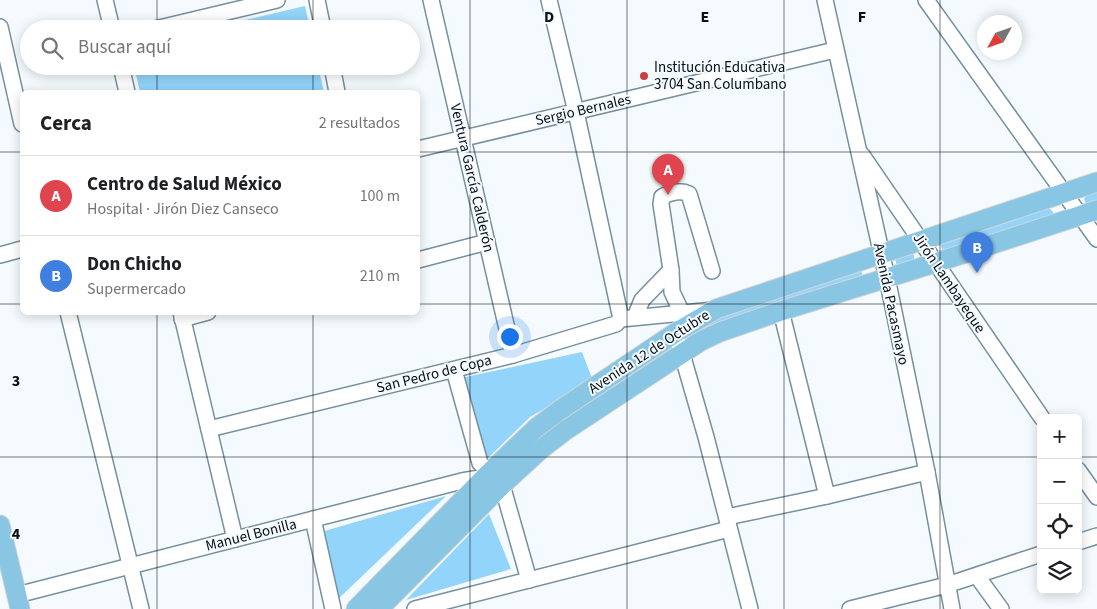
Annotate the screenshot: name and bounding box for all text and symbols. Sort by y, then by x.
text: D [544,6,554,28]
text: E [701,6,709,28]
text: F [858,6,866,28]
north arrow [977,15,1022,60]
search box [20,20,420,75]
icon: search [38,34,66,62]
text: Buscar aquí [78,34,171,61]
place label: Institución Educativa 3704 San Columbano [654,57,787,95]
marker: Institución Educativa 3704 San Columbano [638,70,650,82]
street label: Sergio Bernales [533,89,633,131]
street label: Ventura García Calderón [445,102,499,254]
text: Cerca [40,108,92,138]
text: 2 resultados [319,112,400,134]
pin: A [652,154,684,195]
text: Centro de Salud México [87,171,282,198]
text: A [51,185,61,207]
text: 100 m [360,185,400,207]
text: Hospital · Jirón Diez Canseco [87,198,279,220]
street label: Jirón Lambayeque [908,229,990,337]
pin: B [961,232,993,273]
street label: Avenida Pacasmayo [868,241,914,367]
text: Don Chicho [87,251,182,278]
text: B [51,265,61,287]
text: 210 m [360,265,400,287]
text: Supermercado [87,278,186,300]
street label: Avenida 12 de Octubre [584,305,714,399]
your location [497,324,523,350]
street label: San Pedro de Copa [374,350,494,398]
text: 3 [12,370,20,392]
map controls [1037,414,1082,594]
button: + [1037,414,1082,459]
button: − [1037,459,1082,504]
button: locate [1037,504,1082,549]
street label: Manuel Bonilla [203,514,299,556]
text: 4 [12,523,21,545]
button: layers [1037,549,1082,594]

